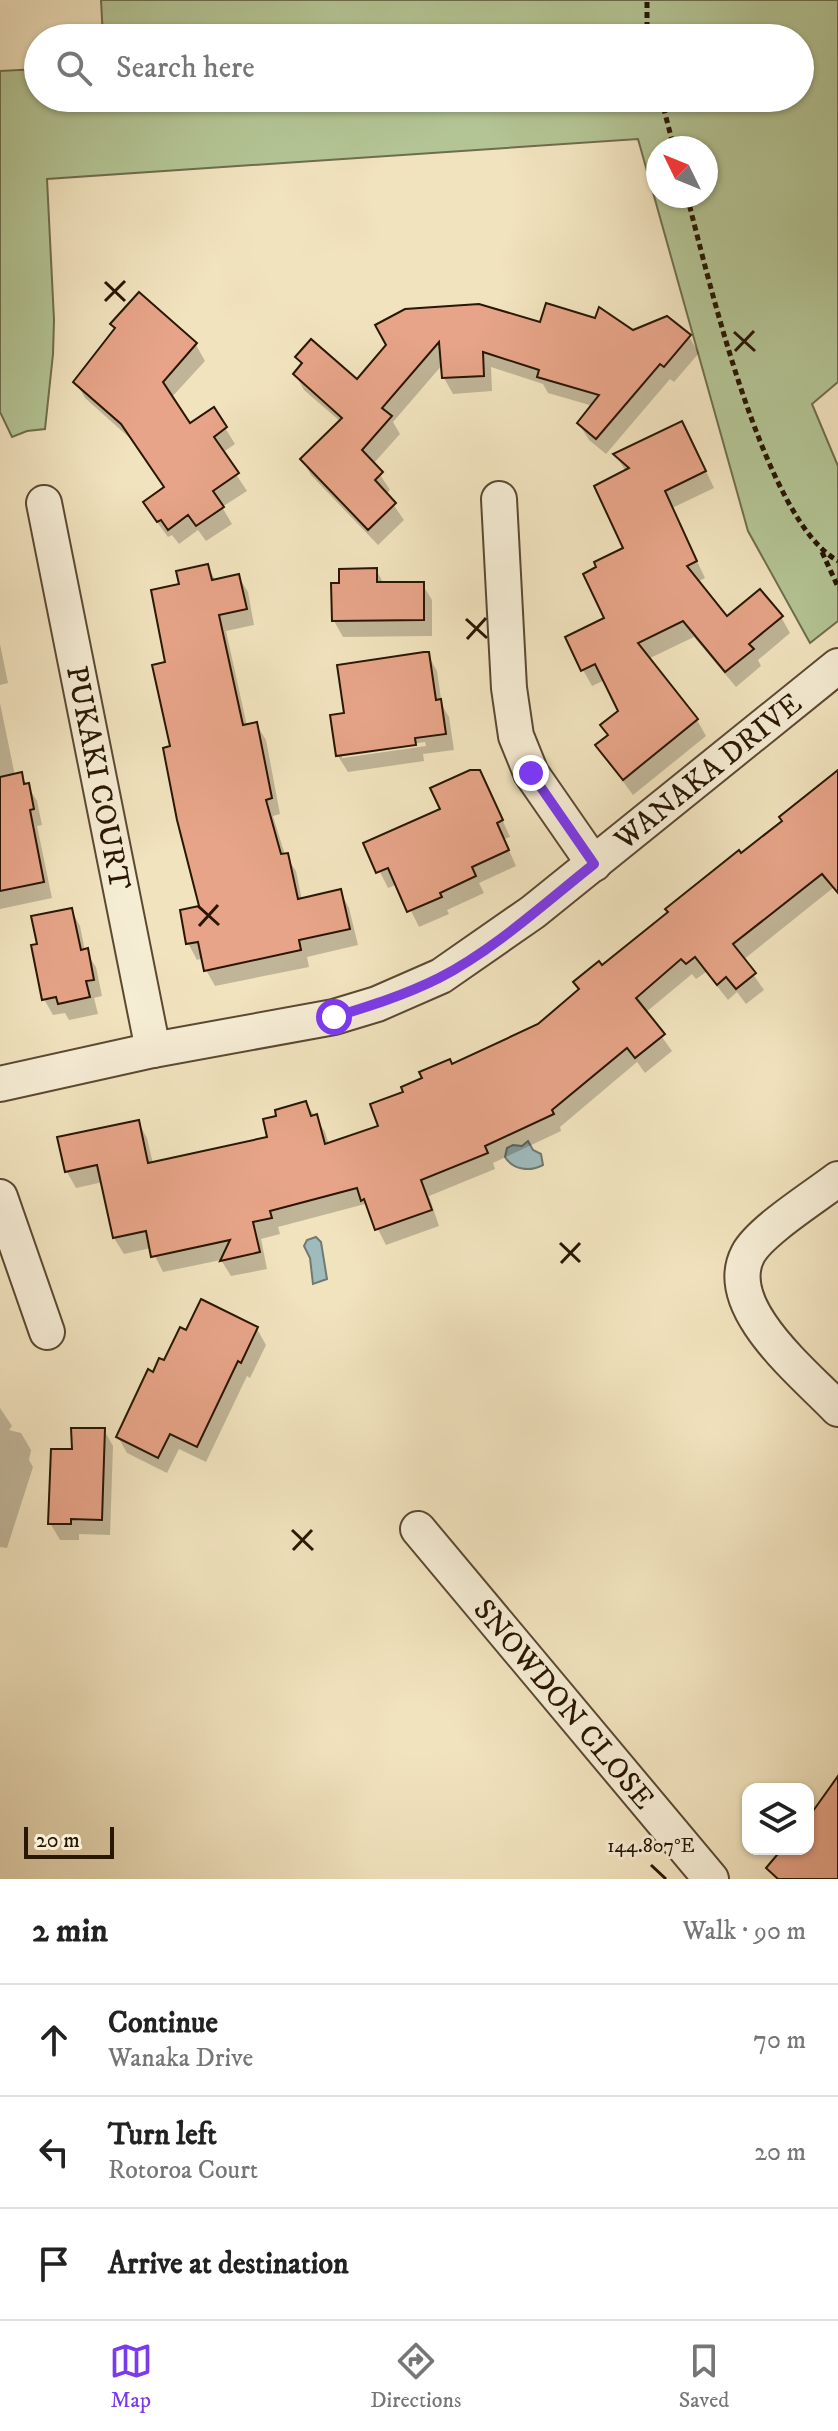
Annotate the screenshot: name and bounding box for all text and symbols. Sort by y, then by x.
search box [24,24,814,112]
icon: search [52,46,96,90]
text: Search here [116,50,255,87]
north arrow [646,136,718,208]
street label: PUKAKI COURT [57,663,138,893]
street label: WANAKA DRIVE [607,686,810,859]
route end [513,755,549,791]
route start [316,999,352,1035]
street label: SNOWDON CLOSE [465,1592,662,1817]
map controls [742,1783,814,1855]
button: layers [742,1783,814,1855]
scale bar [24,1823,114,1859]
text: 20 m [36,1827,80,1854]
text: 144.807°E [607,1834,695,1859]
text: 2 min [32,1910,108,1952]
text: Walk · 90 m [683,1915,806,1948]
text: Continue [108,2005,218,2042]
icon: ahead [32,2018,76,2062]
text: 70 m [753,2024,806,2057]
text: Wanaka Drive [108,2042,253,2075]
text: Turn left [108,2117,217,2154]
icon: left [32,2130,76,2174]
text: 20 m [754,2136,806,2169]
text: Rotoroa Court [108,2154,258,2187]
icon: arrive [32,2242,76,2286]
text: Arrive at destination [108,2246,349,2283]
tab: Map [109,2339,153,2414]
tab: Directions [370,2339,461,2414]
tab: Saved [679,2339,729,2414]

